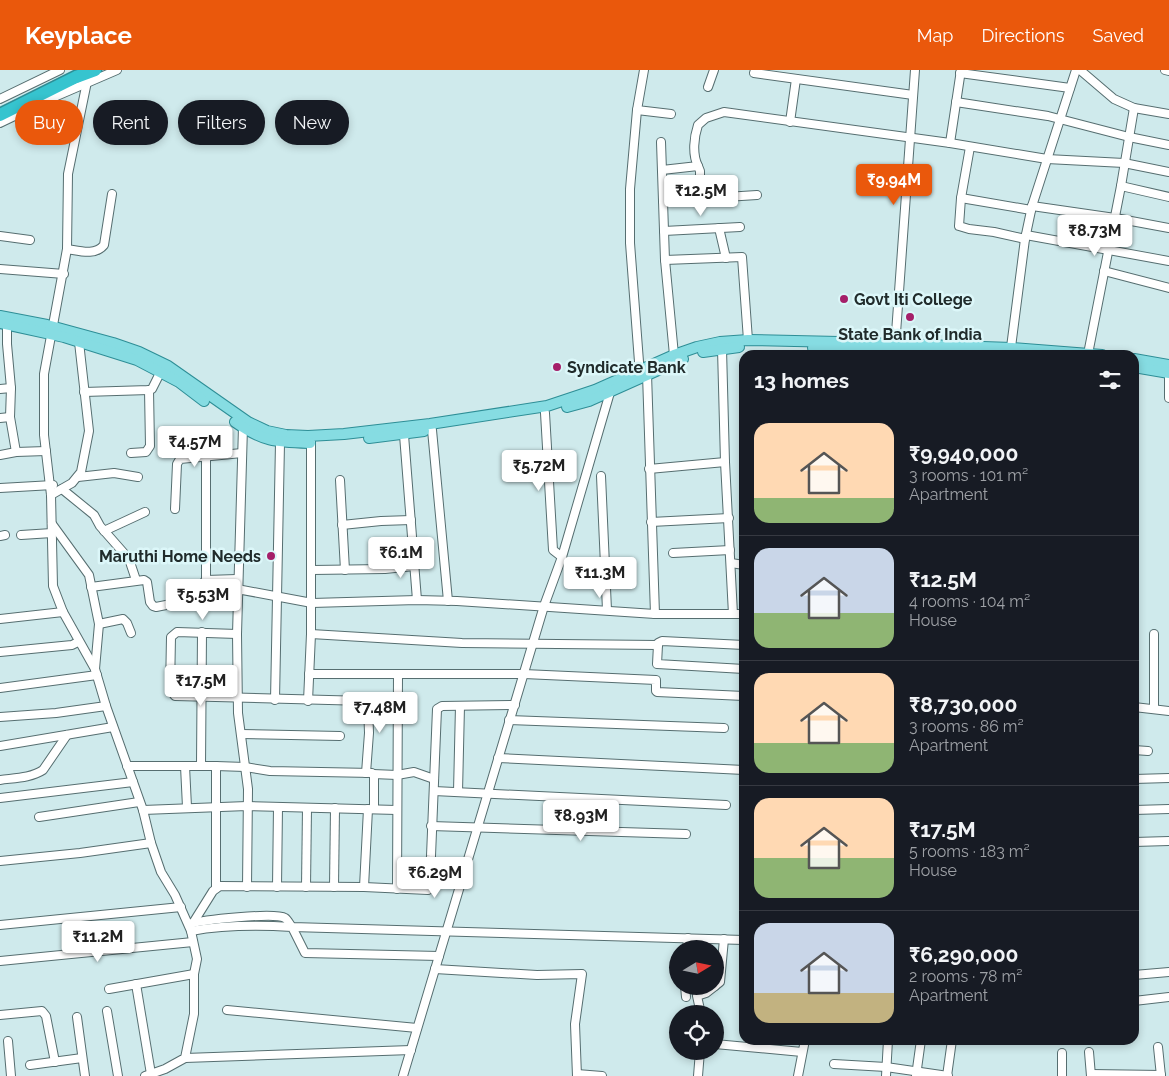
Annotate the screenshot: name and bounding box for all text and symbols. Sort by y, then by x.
text: Keyplace [25,21,132,50]
text: Map [917,25,953,46]
text: Directions [981,25,1065,46]
text: Saved [1093,25,1144,46]
chip: Buy [15,100,83,145]
chip: Rent [93,100,168,145]
chip: Filters [178,100,265,145]
chip: New [275,100,349,145]
pin: ₹9.94M [853,164,935,206]
text: ₹9.94M [867,170,921,189]
pin: ₹12.5M [660,174,742,217]
text: ₹12.5M [675,181,727,200]
pin: ₹8.73M [1054,214,1136,257]
text: ₹8.73M [1068,221,1122,240]
place label: Govt Iti College [854,290,973,309]
marker: Govt Iti College [838,293,850,305]
marker: State Bank of India [904,311,916,323]
place label: State Bank of India [838,325,982,344]
place label: Syndicate Bank [567,358,686,377]
marker: Syndicate Bank [551,361,563,373]
icon: filters [1096,366,1124,394]
text: 13 homes [754,368,849,393]
pin: ₹4.57M [154,426,236,468]
text: ₹4.57M [169,432,221,451]
text: ₹9,940,000 [909,441,1018,466]
icon: home [794,443,854,503]
pin: ₹5.72M [498,450,580,492]
text: ₹5.72M [513,456,565,475]
text: 3 rooms · 101 m² [909,466,1028,485]
text: Apartment [909,485,988,504]
pin: ₹6.1M [366,536,436,579]
text: ₹6.1M [379,543,423,562]
place label: Maruthi Home Needs [99,547,261,566]
marker: Maruthi Home Needs [265,550,277,562]
pin: ₹11.3M [559,556,641,599]
text: ₹11.3M [575,563,625,582]
text: ₹12.5M [909,567,977,592]
icon: home [794,568,854,628]
pin: ₹5.53M [162,578,244,621]
text: ₹5.53M [177,585,229,604]
text: 4 rooms · 104 m² [909,592,1030,611]
text: House [909,611,957,630]
pin: ₹17.5M [160,664,242,707]
text: ₹17.5M [176,671,226,690]
pin: ₹7.48M [339,692,421,734]
text: ₹8,730,000 [909,692,1017,717]
icon: home [794,693,854,753]
text: ₹7.48M [354,698,406,717]
text: 3 rooms · 86 m² [909,717,1024,736]
text: Apartment [909,736,988,755]
pin: ₹8.93M [540,800,622,842]
text: ₹8.93M [554,806,608,825]
text: ₹17.5M [909,817,976,842]
icon: home [794,818,854,878]
text: 5 rooms · 183 m² [909,842,1030,861]
pin: ₹6.29M [394,856,476,899]
text: House [909,861,957,880]
text: ₹6.29M [408,863,462,882]
pin: ₹11.2M [57,920,139,963]
text: ₹11.2M [73,927,123,946]
north arrow [669,940,724,995]
map controls [669,940,724,1060]
text: ₹6,290,000 [909,942,1019,967]
icon: home [794,943,854,1003]
text: 2 rooms · 78 m² [909,967,1022,986]
text: Apartment [909,986,988,1005]
button: locate [669,1005,724,1060]

